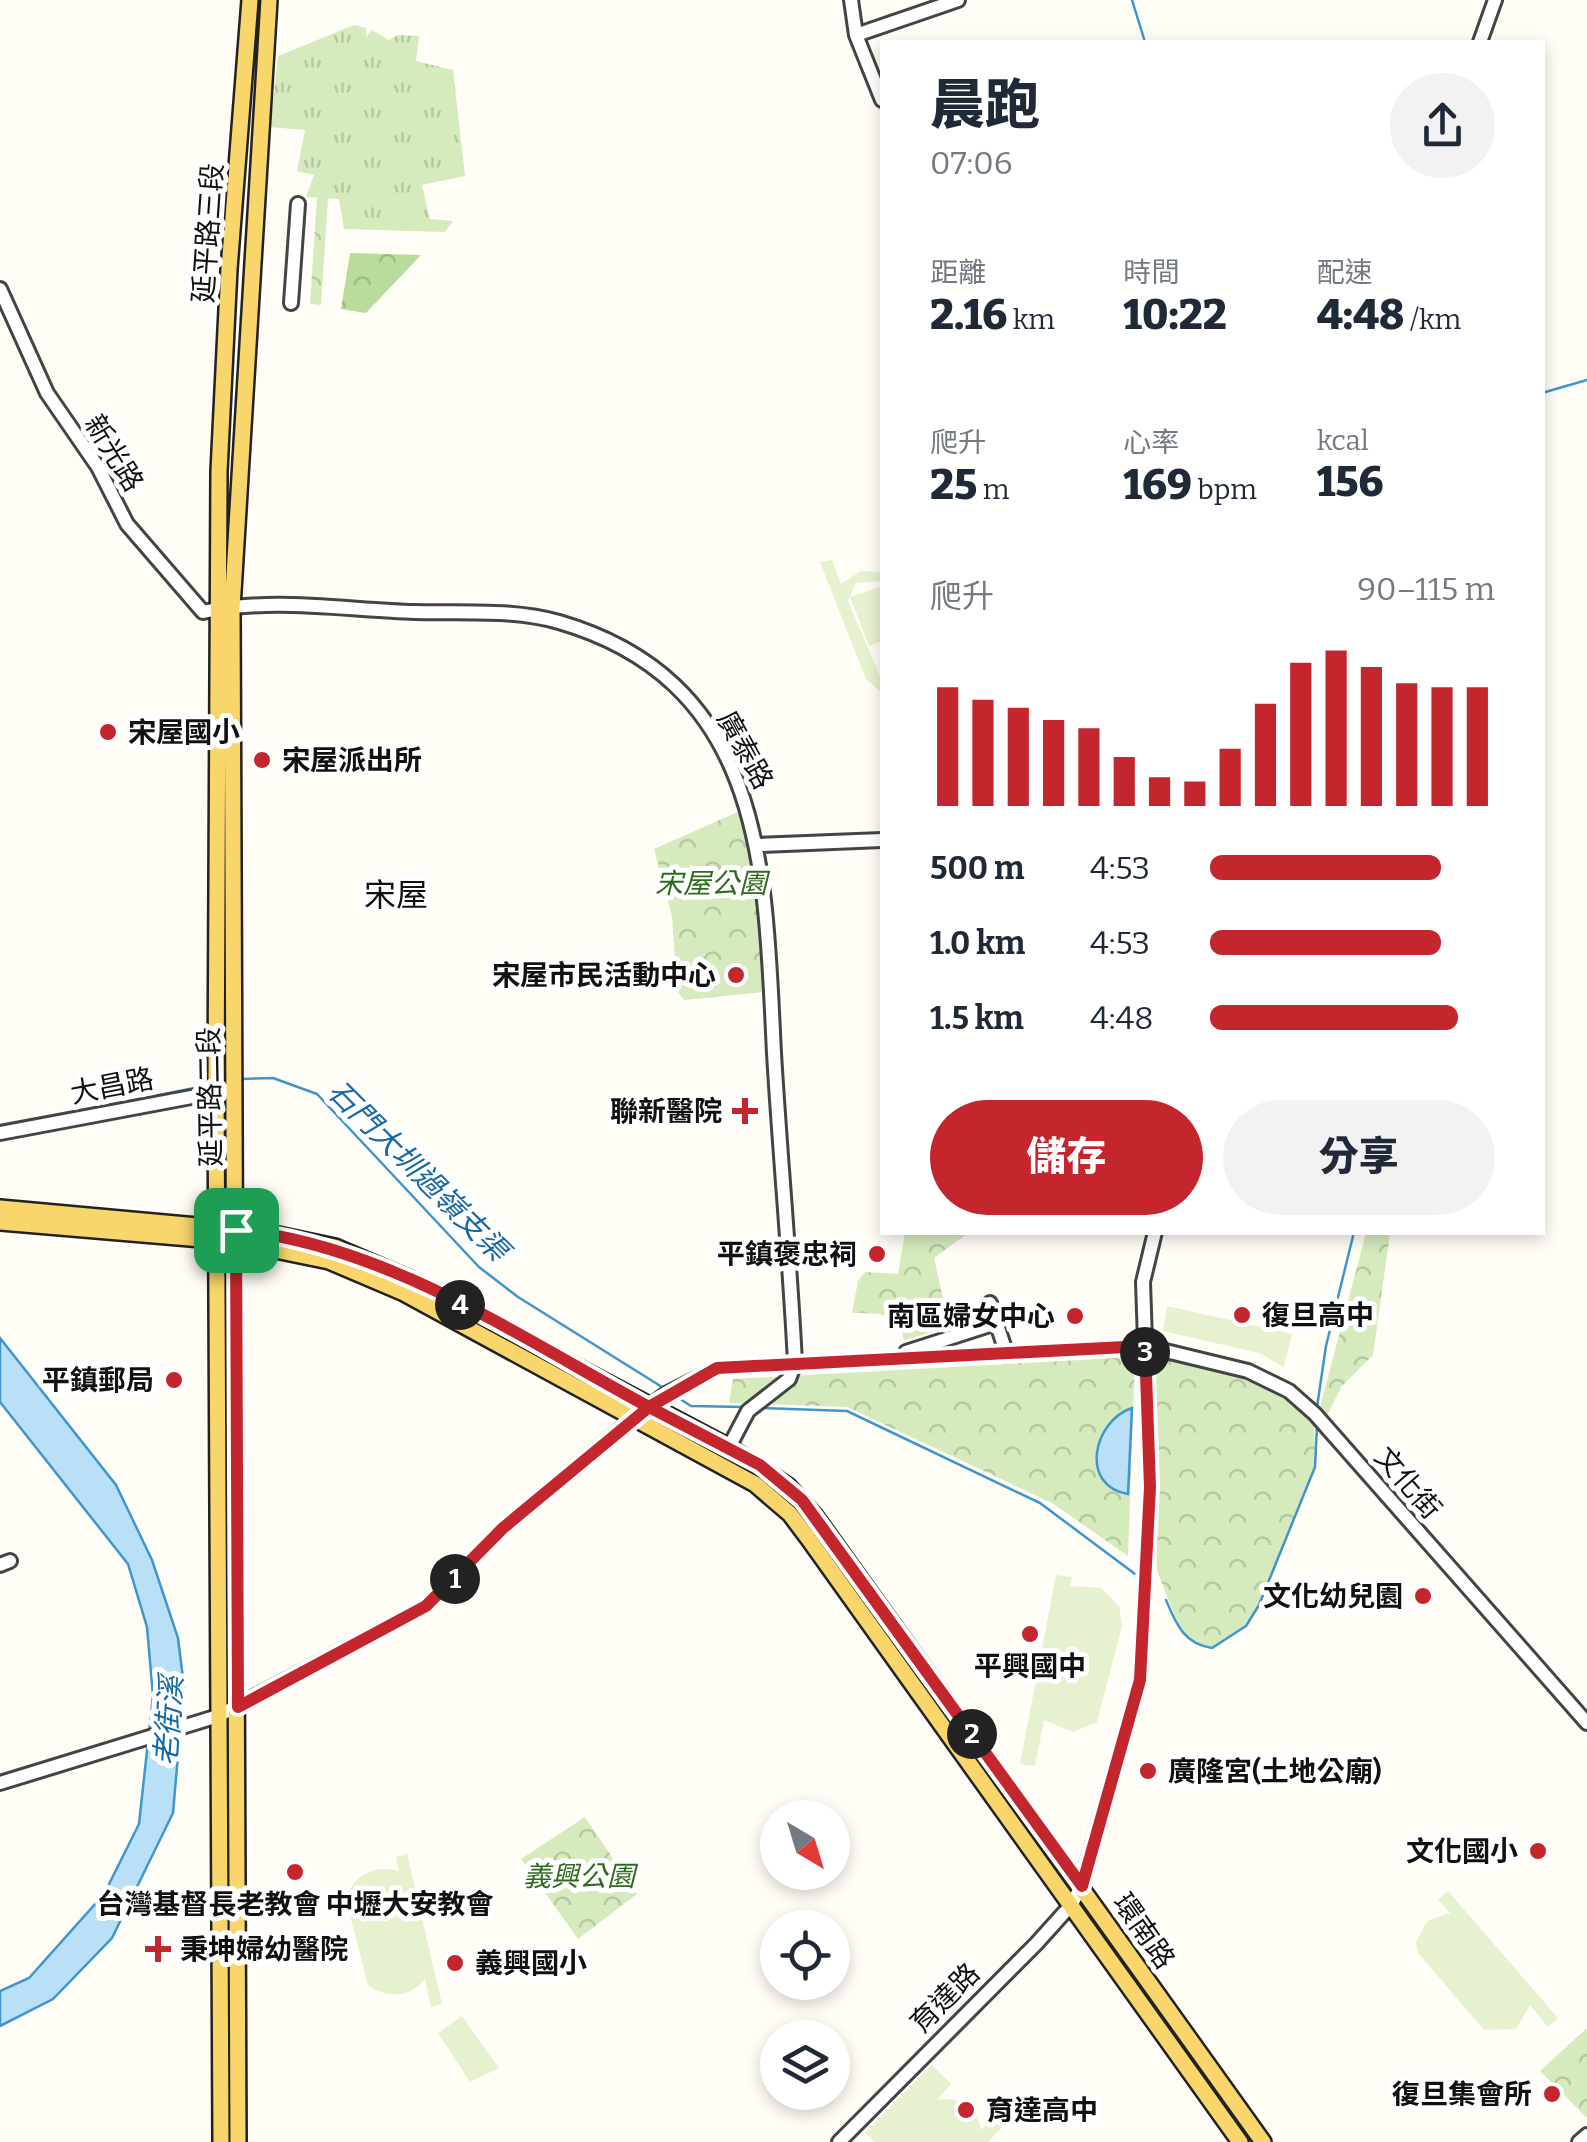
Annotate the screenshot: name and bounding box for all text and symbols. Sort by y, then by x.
text: 晨跑 [930,73,1040,139]
button: share [1390,73,1495,178]
text: 07:06 [930,144,1013,182]
street label: 延平路三段 [187,162,229,304]
text: 距離 [930,256,986,289]
text: 時間 [1123,256,1179,289]
text: 配速 [1317,256,1373,289]
text: 2.16 [930,290,1007,340]
text: 10:22 [1123,290,1227,340]
text: 4:48 [1317,290,1404,340]
text: km [1007,303,1055,336]
text: /km [1404,303,1461,336]
street label: 新光路 [78,409,150,497]
text: kcal [1317,424,1369,457]
text: 爬升 [930,426,986,459]
text: 心率 [1123,426,1179,459]
text: 156 [1317,457,1383,507]
text: 25 [930,460,977,510]
text: 169 [1123,460,1192,510]
text: m [977,473,1010,506]
text: bpm [1192,473,1257,506]
text: 90–115 m [1357,570,1495,608]
text: 爬升 [930,577,994,615]
street label: 廣泰路 [710,705,780,795]
place label: 宋屋國小 [128,716,240,749]
marker: 宋屋國小 [97,721,119,743]
place label: 宋屋派出所 [282,744,422,777]
marker: 宋屋派出所 [251,749,273,771]
text: 500 m [930,849,1024,887]
text: 4:53 [1090,849,1150,887]
park label: 宋屋公園 [655,867,771,900]
district label: 宋屋 [364,876,428,914]
text: 1.0 km [930,924,1025,962]
text: 4:53 [1090,924,1150,962]
place label: 宋屋市民活動中心 [492,959,716,992]
marker: 宋屋市民活動中心 [725,964,747,986]
text: 1.5 km [930,999,1024,1037]
text: 4:48 [1090,999,1153,1037]
street label: 延平路二段 [192,1027,228,1167]
street label: 大昌路 [68,1062,156,1110]
water label: 石門大圳過嶺支渠 [320,1073,518,1271]
place label: 聯新醫院 [610,1095,722,1128]
marker: 聯新醫院 [732,1098,758,1124]
button: 儲存 [930,1100,1203,1215]
button: 分享 [1223,1100,1495,1215]
pin [194,1188,279,1273]
icon: arrive [209,1203,264,1258]
place label: 平鎮褒忠祠 [717,1238,857,1271]
marker: 平鎮褒忠祠 [866,1243,888,1265]
pin: 4 [435,1280,485,1330]
text: 4 [451,1288,469,1321]
place label: 復旦高中 [1262,1299,1374,1332]
place label: 南區婦女中心 [887,1300,1055,1333]
marker: 復旦高中 [1231,1304,1253,1326]
marker: 南區婦女中心 [1064,1305,1086,1327]
pin: 3 [1120,1327,1170,1377]
text: 3 [1137,1335,1153,1368]
place label: 平鎮郵局 [42,1364,154,1397]
marker: 平鎮郵局 [163,1369,185,1391]
street label: 文化街 [1368,1440,1448,1526]
pin: 1 [430,1554,480,1604]
text: 1 [449,1562,461,1595]
place label: 文化幼兒園 [1263,1580,1403,1613]
marker: 文化幼兒園 [1412,1585,1434,1607]
marker: 平興國中 [1019,1623,1041,1645]
place label: 平興國中 [974,1650,1086,1683]
water label: 老街溪 [148,1671,190,1767]
pin: 2 [947,1709,997,1759]
text: 2 [964,1717,980,1750]
place label: 廣隆宮(土地公廟) [1168,1755,1382,1788]
marker: 廣隆宮(土地公廟) [1137,1760,1159,1782]
north arrow [760,1800,850,1890]
map controls [760,1800,850,2110]
place label: 文化國小 [1406,1835,1518,1868]
marker: 文化國小 [1527,1840,1549,1862]
park label: 義興公園 [523,1860,639,1893]
marker: 台灣基督長老教會 中壢大安教會 [284,1861,306,1883]
street label: 環南路 [1106,1887,1182,1975]
place label: 台灣基督長老教會 中壢大安教會 [96,1888,494,1921]
button: locate [760,1910,850,2000]
place label: 秉坤婦幼醫院 [180,1933,348,1966]
marker: 秉坤婦幼醫院 [145,1936,171,1962]
place label: 義興國小 [475,1947,587,1980]
marker: 義興國小 [444,1952,466,1974]
street label: 育達路 [904,1957,986,2039]
button: layers [760,2020,850,2110]
place label: 復旦集會所 [1392,2078,1532,2111]
marker: 復旦集會所 [1541,2083,1563,2105]
place label: 育達高中 [986,2094,1098,2127]
marker: 育達高中 [955,2099,977,2121]

